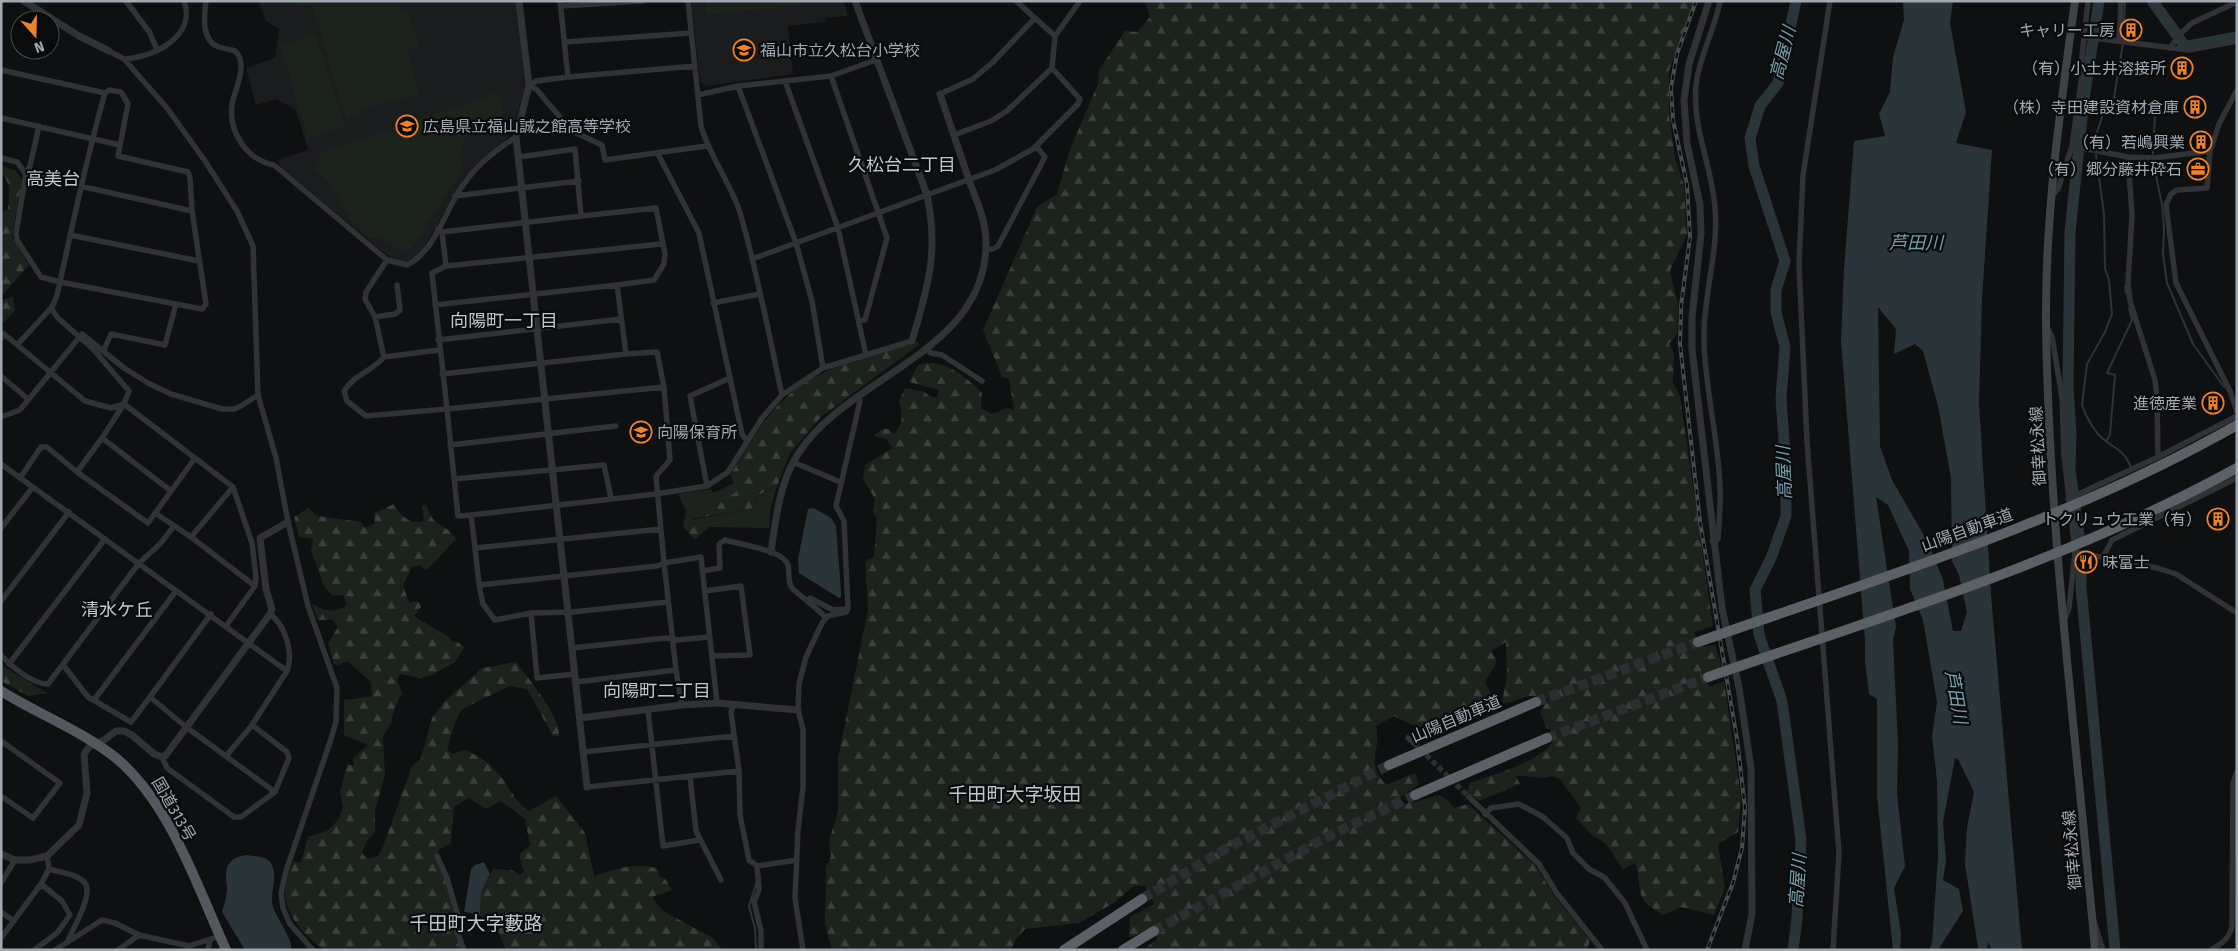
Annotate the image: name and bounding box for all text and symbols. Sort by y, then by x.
north arrow [10,10,60,60]
building icon: キャリー工房 [2119,18,2143,42]
place label: キャリー工房 [2019,21,2115,40]
water label: 高屋川 [1765,22,1801,82]
text: N [32,37,47,56]
school or university icon: 福山市立久松台小学校 [732,38,756,62]
place label: 福山市立久松台小学校 [760,41,920,60]
building icon: （有）小土井溶接所 [2170,56,2194,80]
place label: （有）小土井溶接所 [2022,59,2166,78]
building icon: （株）寺田建設資材倉庫 [2183,95,2207,119]
place label: （株）寺田建設資材倉庫 [2003,98,2179,117]
school or university icon: 広島県立福山誠之館高等学校 [395,114,419,138]
place label: 広島県立福山誠之館高等学校 [423,117,631,136]
building icon: （有）若嶋興業 [2189,130,2213,154]
place label: （有）若嶋興業 [2073,133,2185,152]
district label: 久松台二丁目 [848,154,956,176]
office icon: （有）郷分藤井砕石 [2186,157,2210,181]
place label: （有）郷分藤井砕石 [2038,160,2182,179]
district label: 高美台 [26,168,80,190]
water label: 芦田川 [1889,232,1945,254]
district label: 向陽町一丁目 [450,310,558,332]
building icon: 進徳産業 [2201,391,2225,415]
place label: 進徳産業 [2133,394,2197,413]
street label: 御幸松永線 [2026,406,2050,486]
school or university icon: 向陽保育所 [629,420,653,444]
place label: 向陽保育所 [657,423,737,442]
water label: 高屋川 [1772,444,1796,500]
street label: 山陽自動車道 [1919,505,2015,555]
building icon: トクリュウ工業（有） [2206,507,2230,531]
place label: トクリュウ工業（有） [2042,510,2202,529]
restaurant icon: 味富士 [2074,550,2098,574]
place label: 味富士 [2102,553,2150,572]
district label: 清水ケ丘 [81,599,153,621]
water label: 芦田川 [1940,669,1972,727]
district label: 向陽町二丁目 [603,680,711,702]
street label: 山陽自動車道 [1408,691,1504,747]
street label: 国道313号 [148,774,200,844]
district label: 千田町大字坂田 [948,783,1082,806]
street label: 御幸松永線 [2059,809,2085,891]
water label: 高屋川 [1785,851,1811,909]
district label: 千田町大字藪路 [409,912,543,935]

